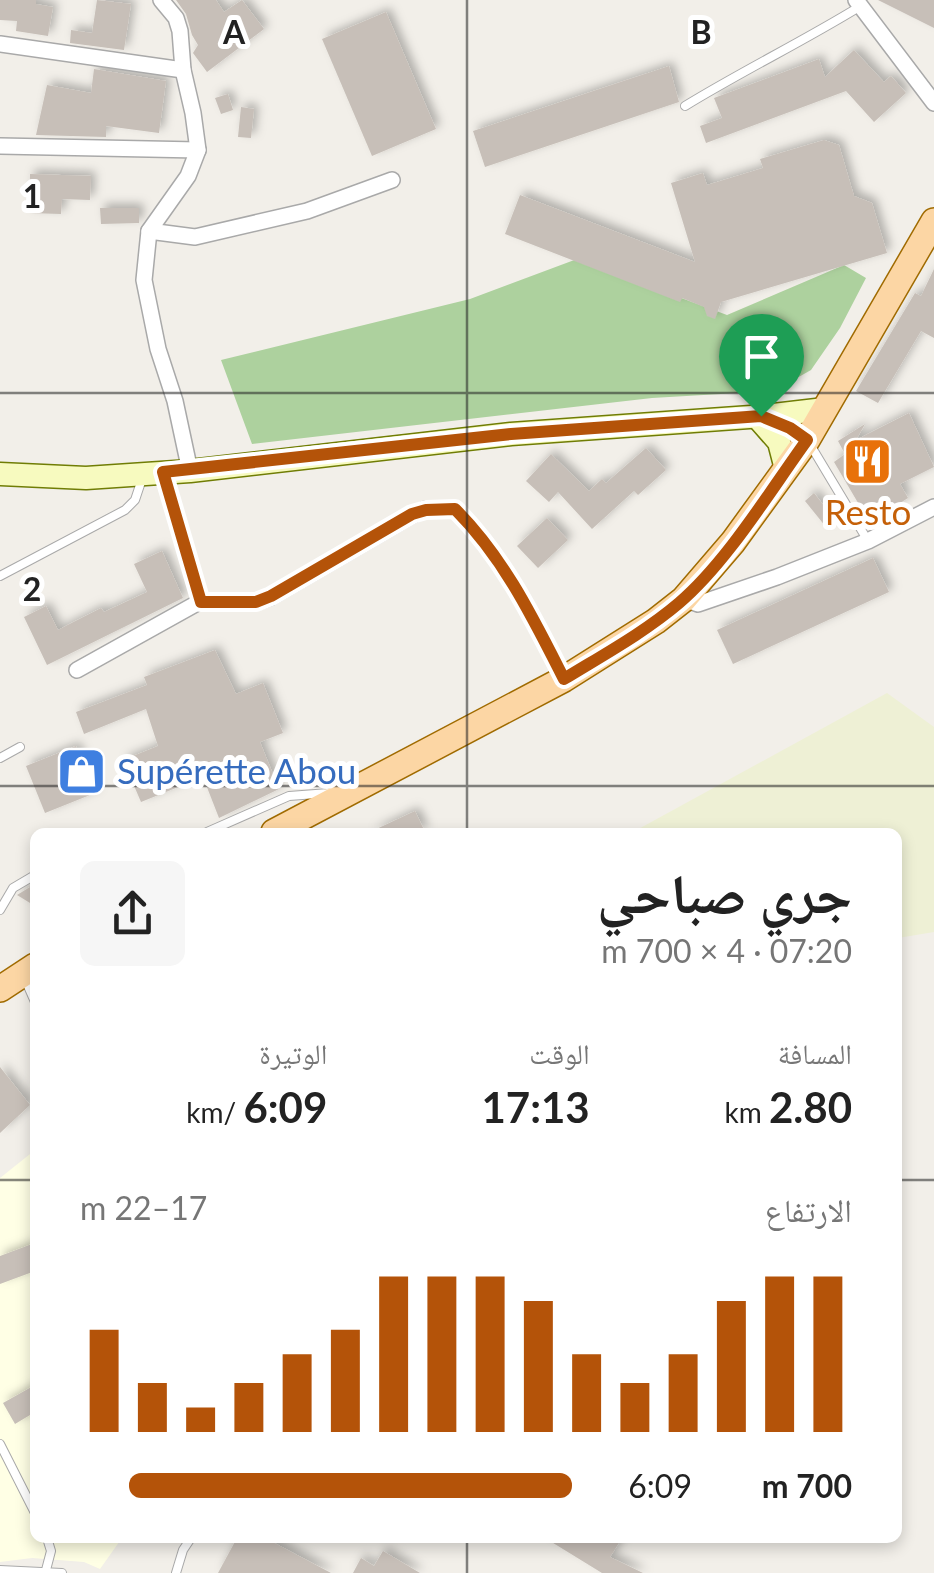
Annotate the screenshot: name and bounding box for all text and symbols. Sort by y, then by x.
text: A [222,12,246,51]
text: B [690,12,712,51]
text: 1 [23,176,41,215]
pin [719,314,804,417]
icon: arrive [734,329,789,384]
restaurant icon: Resto [842,435,894,487]
place label: Resto [825,490,911,532]
text: 2 [23,569,41,608]
shop icon: Supérette Abou [56,746,108,798]
place label: Supérette Abou [117,749,356,791]
text: جري صباحي [597,860,852,926]
button: share [80,861,185,966]
text: 07:20 · 4 × 700 m [601,931,852,970]
text: الوتيرة [259,1036,327,1070]
text: الوقت [529,1036,590,1070]
text: المسافة [778,1036,852,1070]
text: 6:09 [243,1082,327,1132]
text: 17:13 [481,1082,590,1132]
text: 2.80 [769,1082,852,1132]
text: /km [186,1095,243,1129]
text: km [725,1095,769,1129]
text: 17–22 m [80,1188,207,1227]
text: الارتفاع [765,1190,852,1229]
text: 6:09 [628,1466,692,1505]
text: 700 m [762,1466,852,1505]

